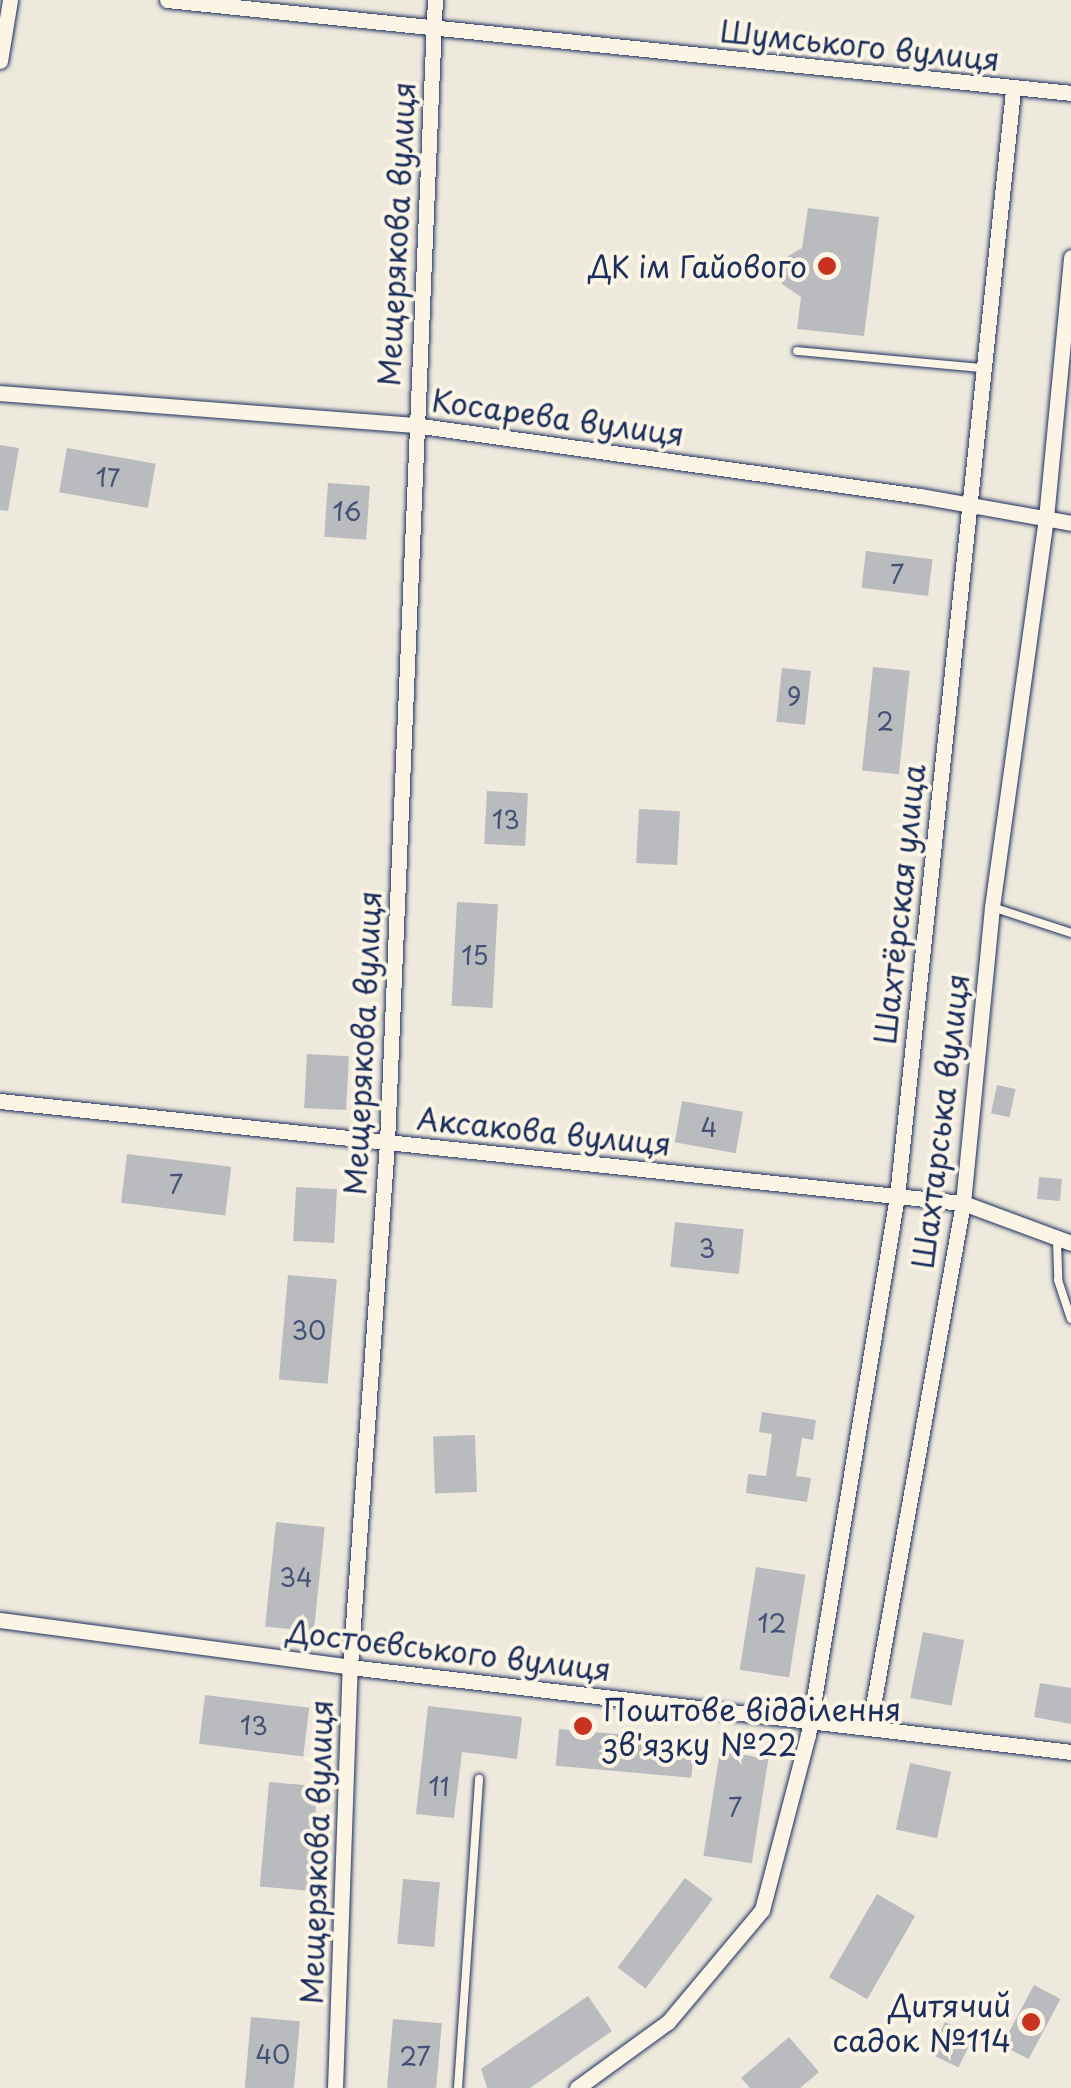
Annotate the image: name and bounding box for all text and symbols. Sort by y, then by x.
street label: Шумського вулиця [718,12,1002,78]
street label: Мещерякова вулиця [370,80,422,388]
place label: ДК ім Гайового [580,248,807,284]
marker: ДК ім Гайового [816,255,838,277]
street label: Косарева вулиця [429,381,687,453]
house number: 17 [96,462,120,492]
house number: 16 [333,496,361,526]
house number: 7 [890,559,904,589]
house number: 9 [787,681,801,711]
house number: 2 [876,706,894,736]
street label: Шахтёрская улица [866,761,932,1047]
house number: 13 [492,804,520,834]
street label: Мещерякова вулиця [336,889,388,1197]
house number: 15 [461,940,489,970]
street label: Шахтарська вулиця [904,971,976,1271]
street label: Аксакова вулиця [415,1100,673,1162]
house number: 4 [701,1112,717,1142]
house number: 7 [169,1169,183,1199]
house number: 3 [699,1233,715,1263]
house number: 30 [292,1315,326,1345]
house number: 34 [279,1562,313,1592]
house number: 12 [758,1608,786,1638]
street label: Достоєвського вулиця [285,1612,613,1688]
place label: Поштове відділення зв'язку №22 [603,1691,900,1762]
street label: Мещерякова вулиця [293,1699,339,2005]
house number: 13 [240,1710,268,1740]
marker: Поштове відділення зв'язку №22 [572,1715,594,1737]
house number: 11 [429,1771,449,1801]
house number: 7 [728,1792,742,1822]
place label: Дитячий садок №114 [832,1987,1011,2058]
marker: Дитячий садок №114 [1020,2011,1042,2033]
house number: 40 [256,2039,290,2069]
house number: 27 [399,2041,431,2071]

